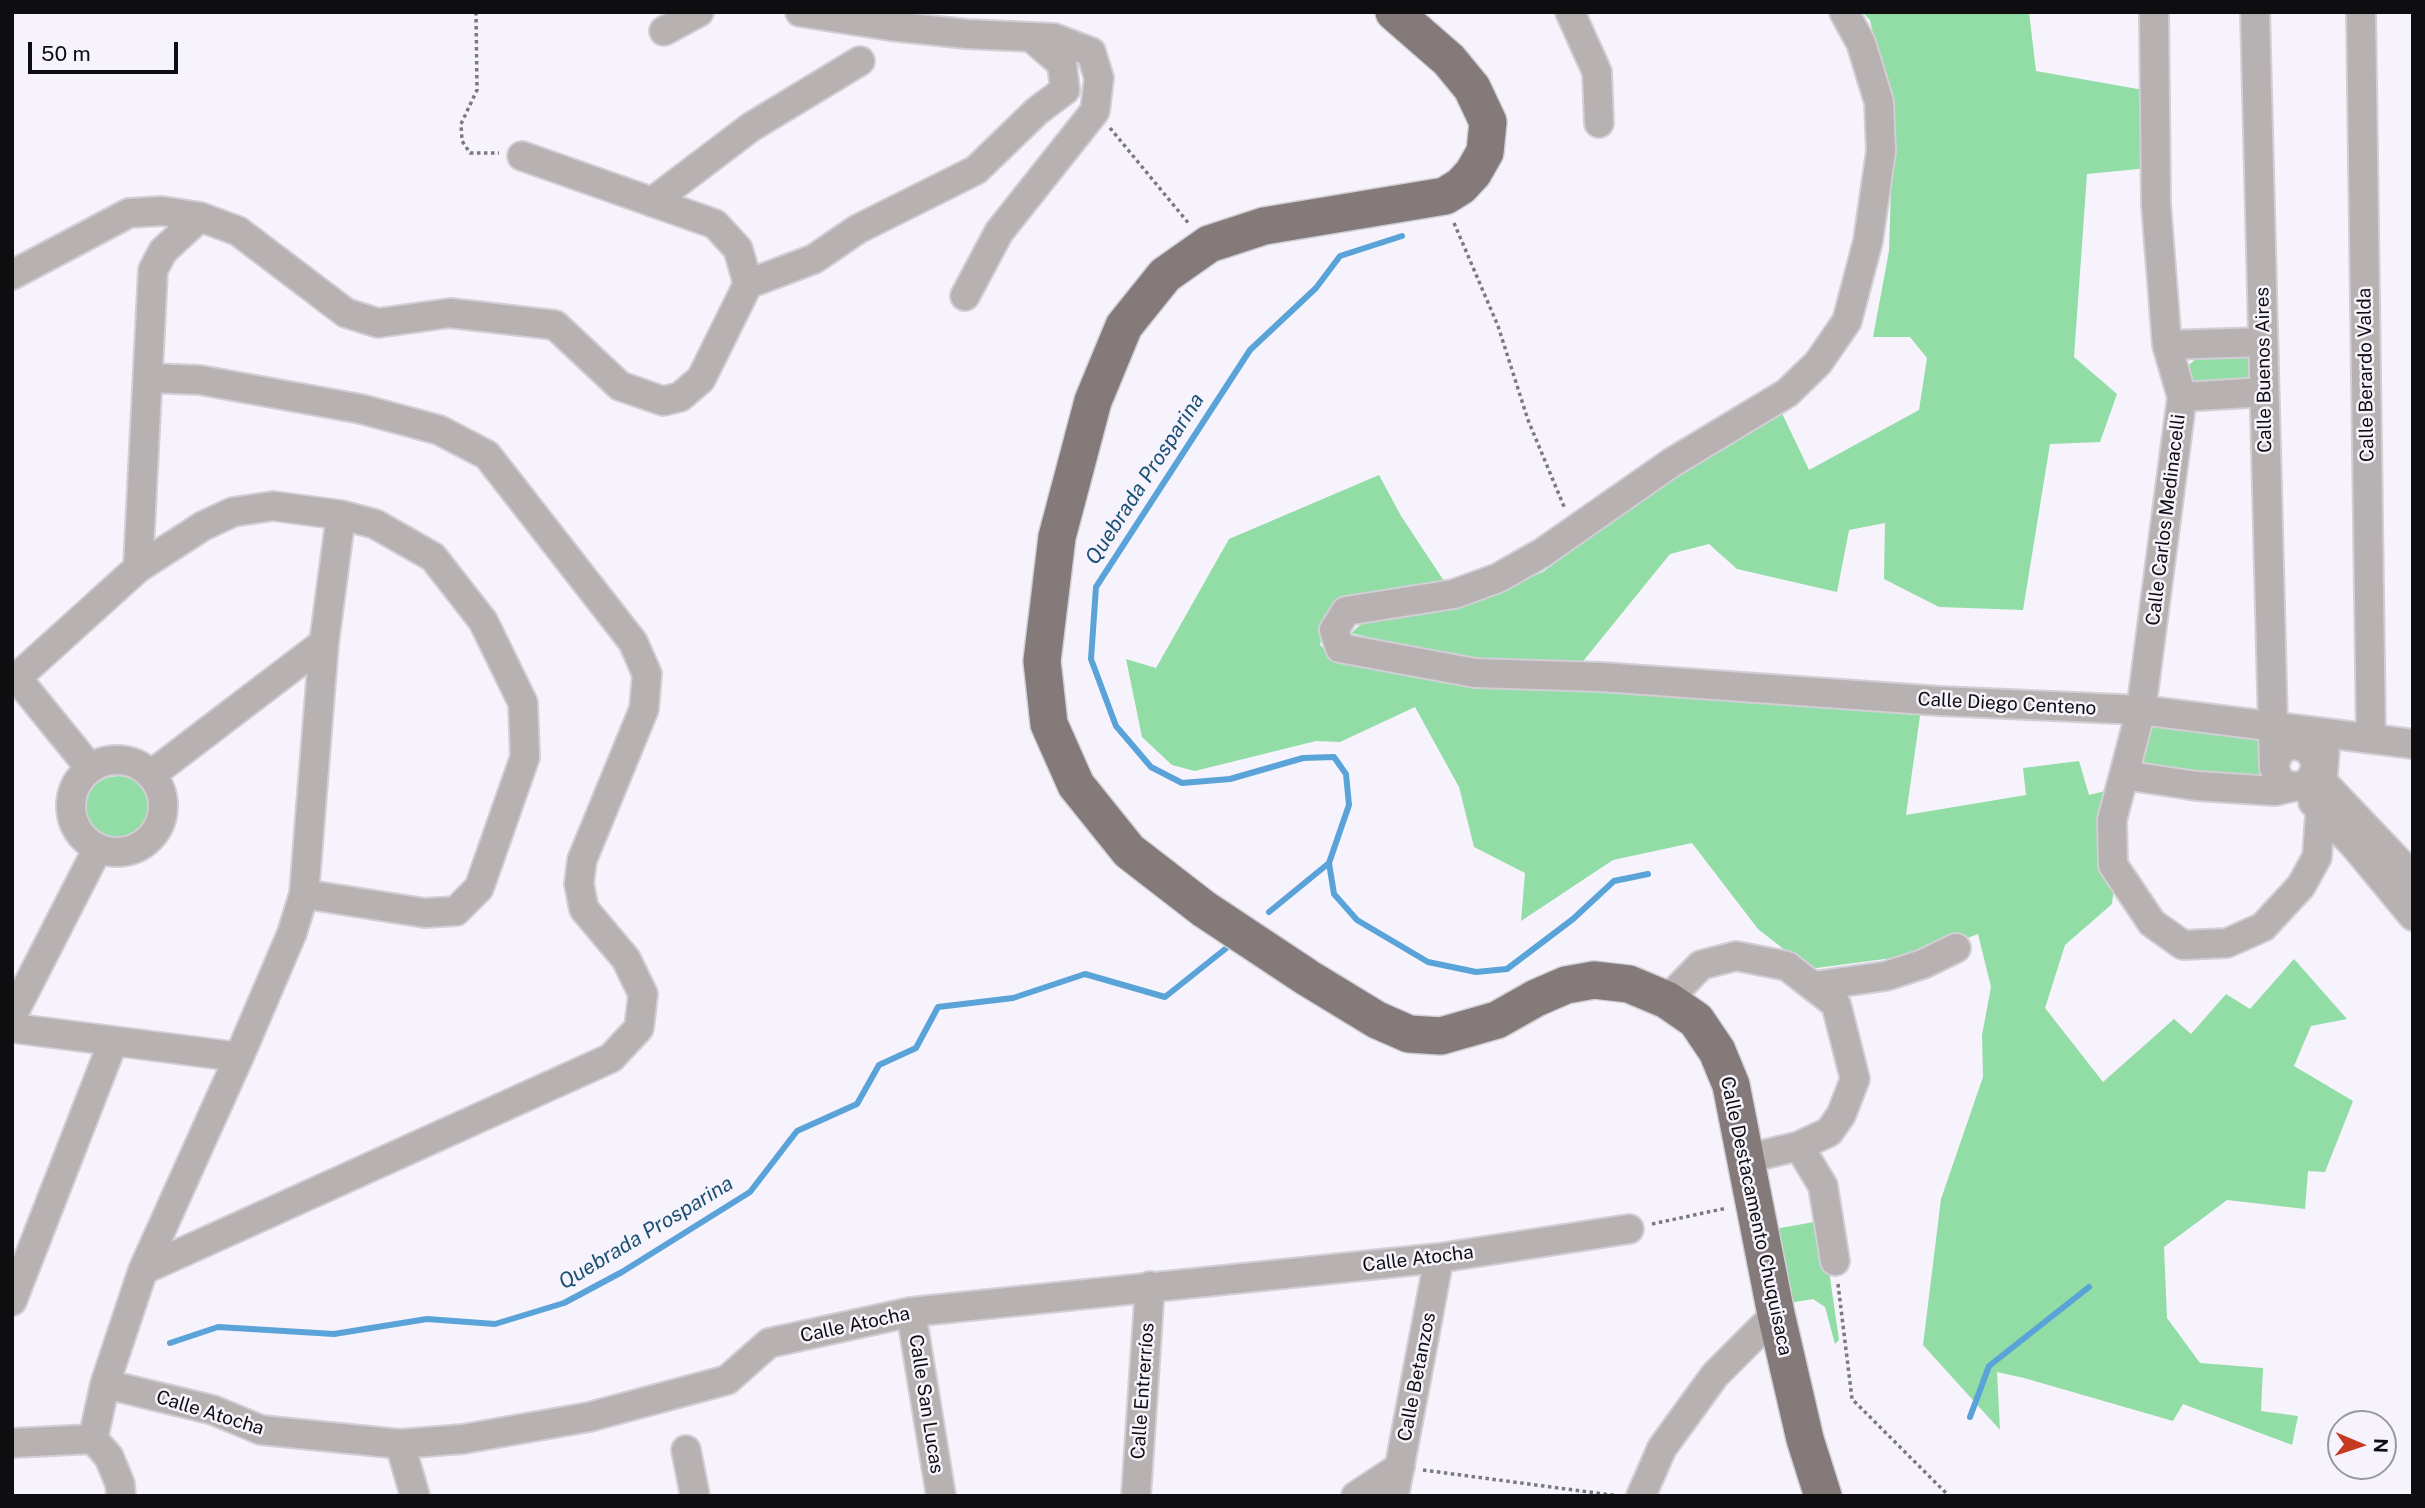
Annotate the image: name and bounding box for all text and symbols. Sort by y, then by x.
scale bar [32,28,182,72]
text: 50 m [41,41,91,66]
street label: Calle Buenos Aires [2251,287,2277,453]
street label: Calle Berardo Valda [2353,288,2379,462]
water label: Quebrada Prosparina [1080,389,1210,569]
street label: Calle Carlos Medinacelli [2142,413,2190,627]
street label: Calle Diego Centeno [1917,688,2097,720]
street label: Calle Destacamento Chuquisaca [1715,1074,1797,1358]
water label: Quebrada Prosparina [554,1171,738,1295]
street label: Calle Atocha [1361,1241,1475,1277]
street label: Calle Atocha [798,1302,912,1348]
street label: Calle Betanzos [1393,1311,1441,1443]
street label: Calle Entrerríos [1127,1322,1159,1460]
street label: Calle San Lucas [904,1333,948,1475]
street label: Calle Atocha [153,1386,267,1440]
north arrow [2327,1410,2397,1480]
text: N [2370,1438,2392,1453]

